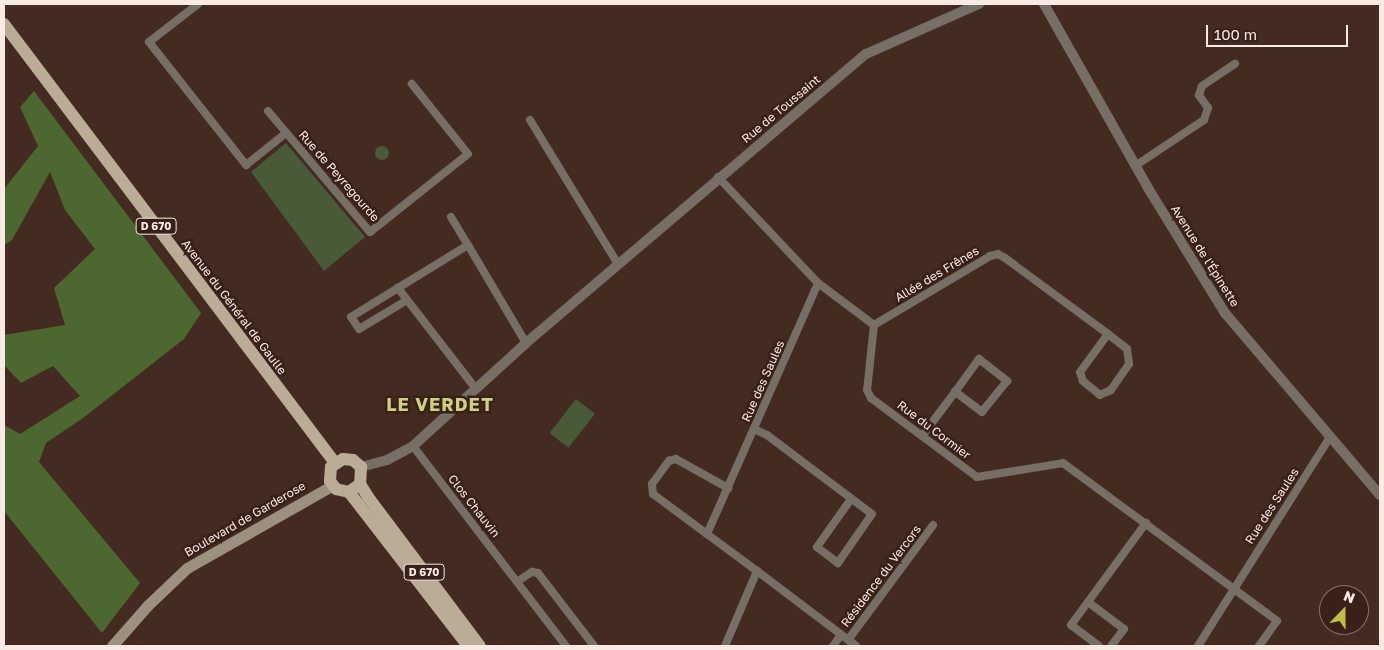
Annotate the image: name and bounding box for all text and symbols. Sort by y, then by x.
scale bar [1209,15,1352,47]
text: 100 m [1214,25,1257,43]
street label: Rue de Toussaint [739,72,823,146]
street label: Rue de Peyregourde [296,128,382,224]
street label: Avenue de l'Épinette [1168,202,1242,310]
road number: D 670 [135,218,177,235]
street label: Avenue du Général de Gaulle [179,237,289,377]
street label: Allée des Frênes [892,243,982,305]
street label: Rue des Saules [739,338,787,424]
district label: LE VERDET [385,393,495,415]
street label: Rue du Cormier [894,398,974,462]
street label: Rue des Saules [1242,465,1302,547]
street label: Clos Chauvin [445,472,503,540]
street label: Boulevard de Garderose [182,478,308,560]
street label: Résidence du Vercors [838,522,924,630]
road number: D 670 [403,564,445,580]
north arrow [1319,585,1369,635]
text: N [1341,587,1358,606]

